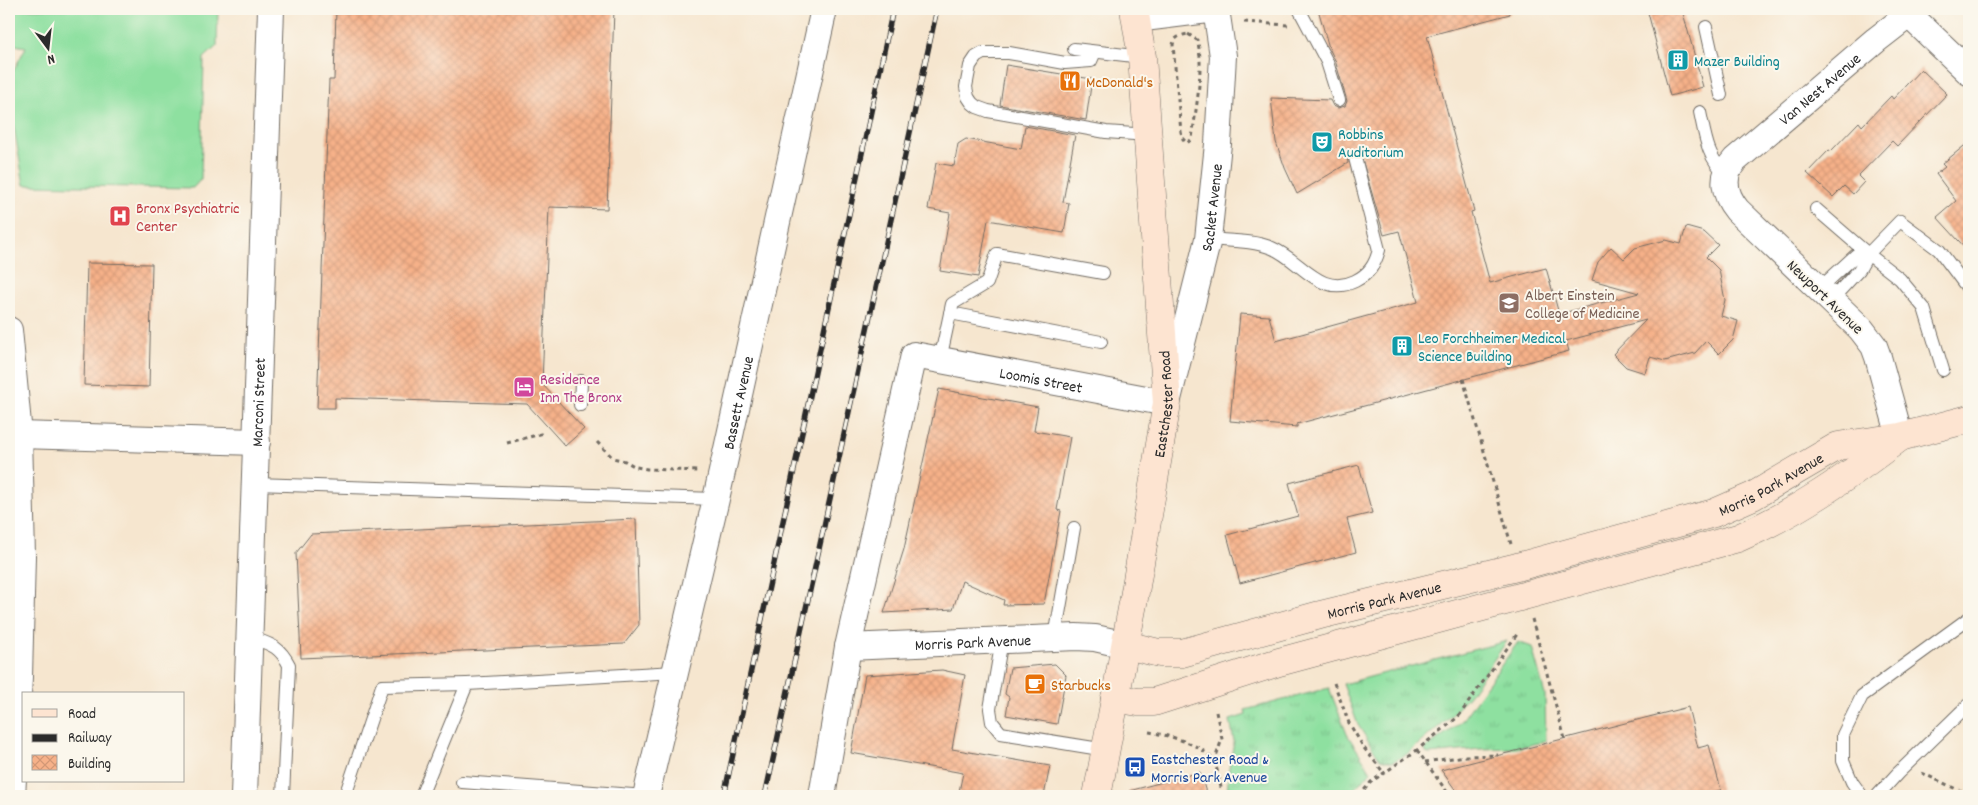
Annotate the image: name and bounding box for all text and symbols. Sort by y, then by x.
north arrow [22,22,72,72]
text: N [45,48,57,69]
building icon: Mazer Building [1666,48,1690,72]
street label: Van Nest Avenue [1775,49,1867,132]
place label: Mazer Building [1694,51,1780,74]
restaurant icon: McDonald's [1058,69,1082,93]
place label: McDonald's [1086,72,1154,95]
place label: Robbins Auditorium [1338,124,1404,165]
theatre icon: Robbins Auditorium [1310,130,1334,154]
street label: Sacket Avenue [1196,163,1230,254]
place label: Bronx Psychiatric Center [136,198,240,239]
hospital icon: Bronx Psychiatric Center [108,204,132,228]
street label: Newport Avenue [1781,255,1868,340]
place label: Albert Einstein College of Medicine [1525,285,1639,326]
school or university icon: Albert Einstein College of Medicine [1497,291,1521,315]
place label: Leo Forchheimer Medical Science Building [1418,328,1566,369]
building icon: Leo Forchheimer Medical Science Building [1390,334,1414,358]
street label: Eastchester Road [1149,350,1181,460]
street label: Bassett Avenue [718,354,761,452]
street label: Marconi Street [247,357,273,447]
street label: Loomis Street [997,362,1084,401]
place label: Residence Inn The Bronx [540,369,622,410]
hotel icon: Residence Inn The Bronx [512,375,536,399]
street label: Morris Park Avenue [1716,448,1829,524]
street label: Morris Park Avenue [1325,577,1444,627]
street label: Morris Park Avenue [914,630,1032,658]
cafe icon: Starbucks [1023,672,1047,696]
place label: Starbucks [1051,675,1111,698]
legend [22,692,185,782]
text: Road [68,704,96,726]
text: Railway [68,728,112,750]
place label: Eastchester Road & Morris Park Avenue [1151,749,1269,790]
text: Building [68,754,111,776]
bus stop icon: Eastchester Road & Morris Park Avenue [1123,755,1147,779]

